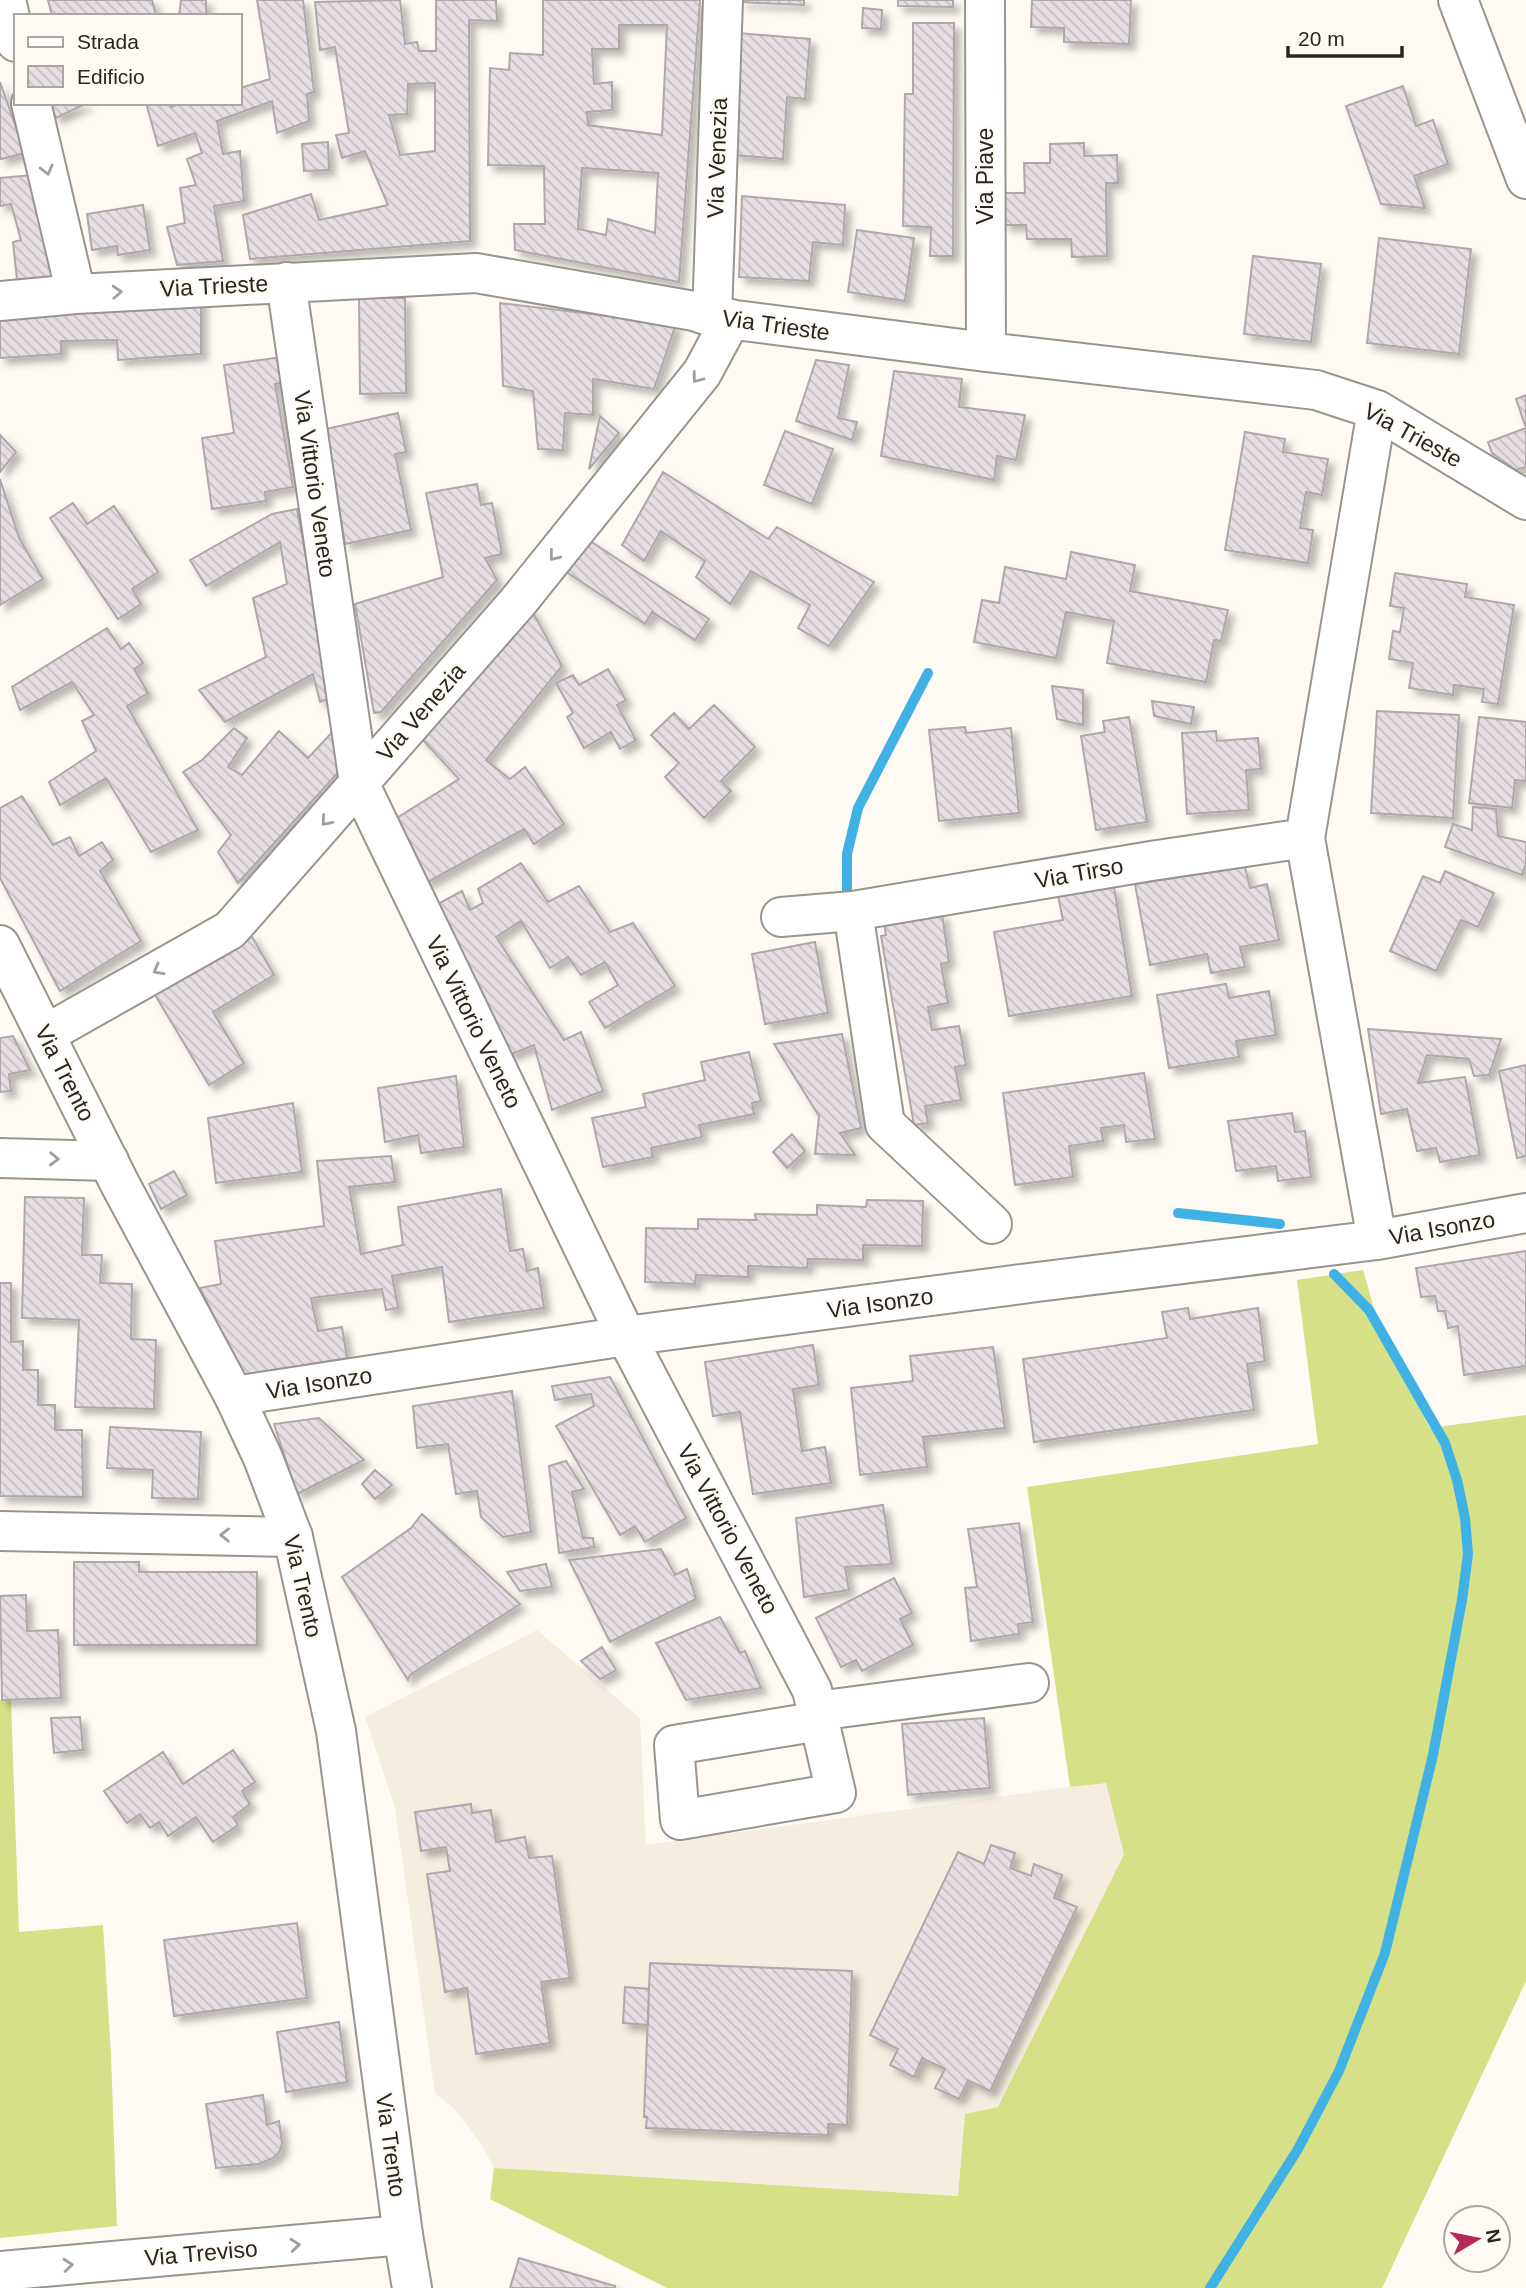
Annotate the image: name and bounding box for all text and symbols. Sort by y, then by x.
legend [14,14,242,105]
scale bar [1288,14,1402,58]
text: 20 m [1298,27,1345,50]
text: Strada [77,30,139,53]
text: Edificio [77,65,145,88]
street label: Via Venezia [702,97,732,219]
street label: Via Piave [972,128,998,224]
one-way arrow [38,164,53,176]
street label: Via Trieste [159,270,269,302]
one-way arrow [112,284,123,299]
street label: Via Trieste [721,305,831,345]
one-way arrow [692,371,705,383]
street label: Via Vittorio Veneto [289,389,341,579]
street label: Via Trieste [1359,397,1467,473]
one-way arrow [550,548,563,560]
street label: Via Venezia [371,658,471,766]
one-way arrow [322,812,334,825]
street label: Via Tirso [1033,852,1125,894]
street label: Via Vittorio Veneto [421,932,527,1112]
one-way arrow [153,962,166,975]
street label: Via Trento [30,1021,100,1125]
one-way arrow [49,1152,60,1167]
street label: Via Isonzo [1387,1206,1497,1250]
street label: Via Isonzo [825,1283,935,1323]
street label: Via Isonzo [264,1362,374,1404]
street label: Via Vittorio Veneto [672,1440,784,1618]
one-way arrow [219,1528,230,1543]
street label: Via Trento [279,1532,327,1640]
street label: Via Trento [371,2091,411,2199]
north arrow [1442,2204,1512,2274]
text: N [1482,2228,1505,2245]
street label: Via Treviso [143,2235,259,2271]
one-way arrow [289,2238,300,2253]
one-way arrow [63,2258,74,2273]

